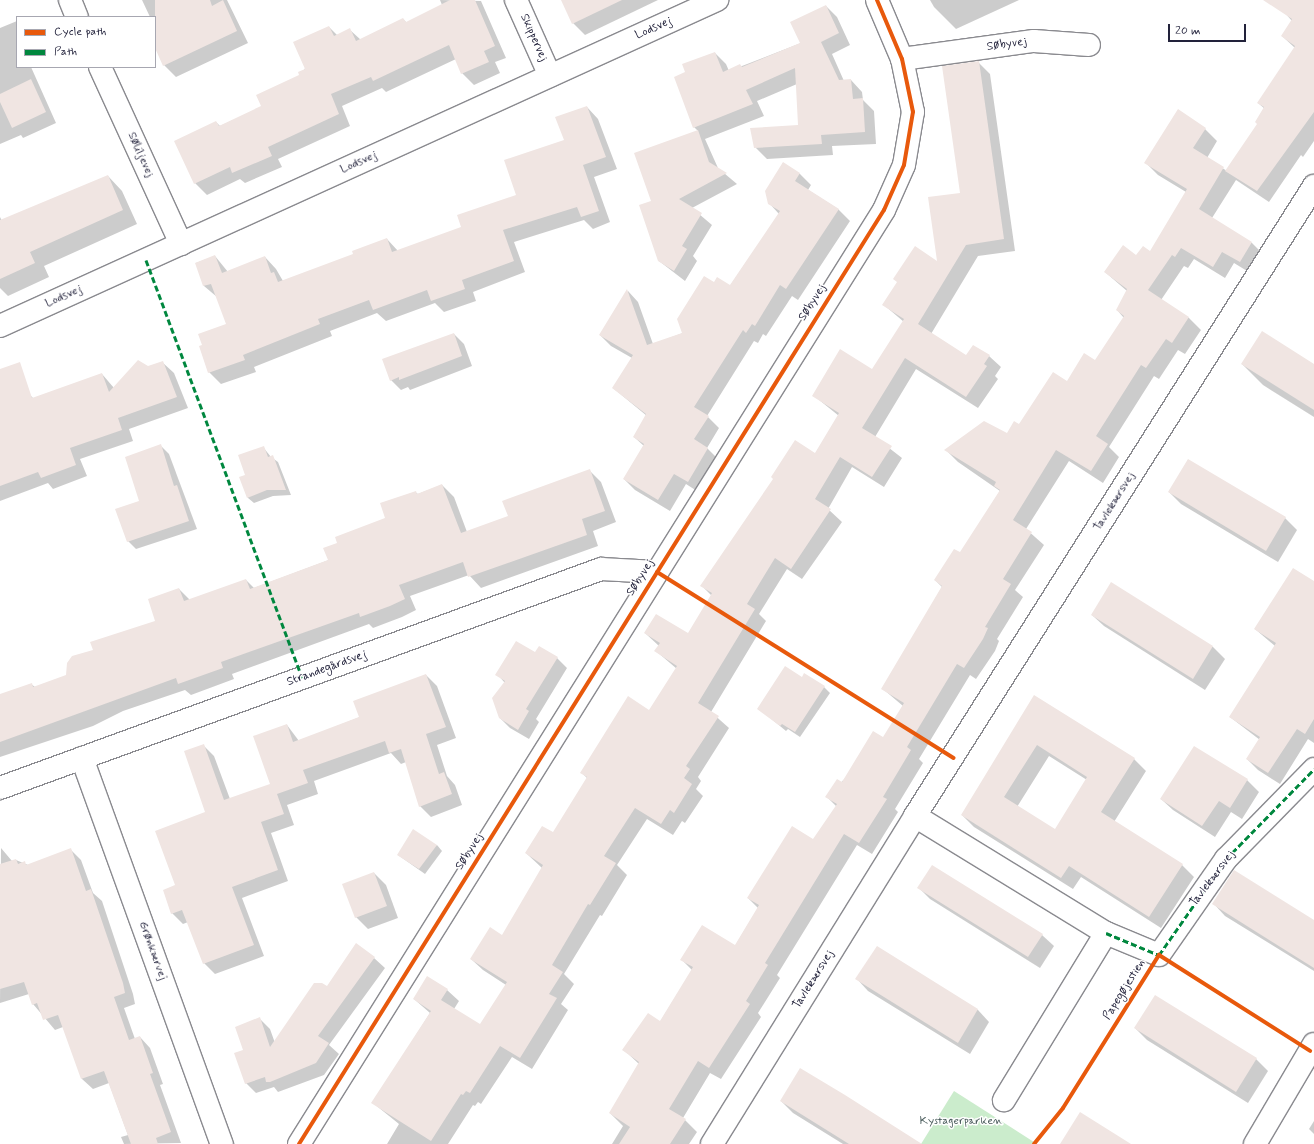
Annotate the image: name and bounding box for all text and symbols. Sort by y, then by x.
street label: Skippervej [516,12,550,64]
street label: Lodsvej [633,15,675,43]
legend [16,16,156,68]
scale bar [1170,16,1248,42]
text: 20 m [1175,23,1201,39]
text: Cycle path [54,24,106,40]
street label: Søbyvej [986,35,1028,55]
text: Path [54,44,77,60]
street label: Søliljevej [124,130,156,180]
street label: Lodsvej [338,149,380,177]
street label: Søbyvej [796,282,830,324]
street label: Lodsvej [43,283,85,311]
street label: Tavlekærsvej [1091,470,1139,534]
street label: Søbyvej [624,557,658,599]
street label: Strandegårdsvej [285,648,369,690]
street label: Søbyvej [453,831,487,873]
street label: Tavlekærsvej [1187,848,1239,910]
street label: Grønkærvej [135,920,169,982]
street label: Tavlekærsvej [790,948,838,1012]
street label: Papegøjestien [1101,957,1149,1023]
park label: Kystagerparken [920,1115,1002,1129]

